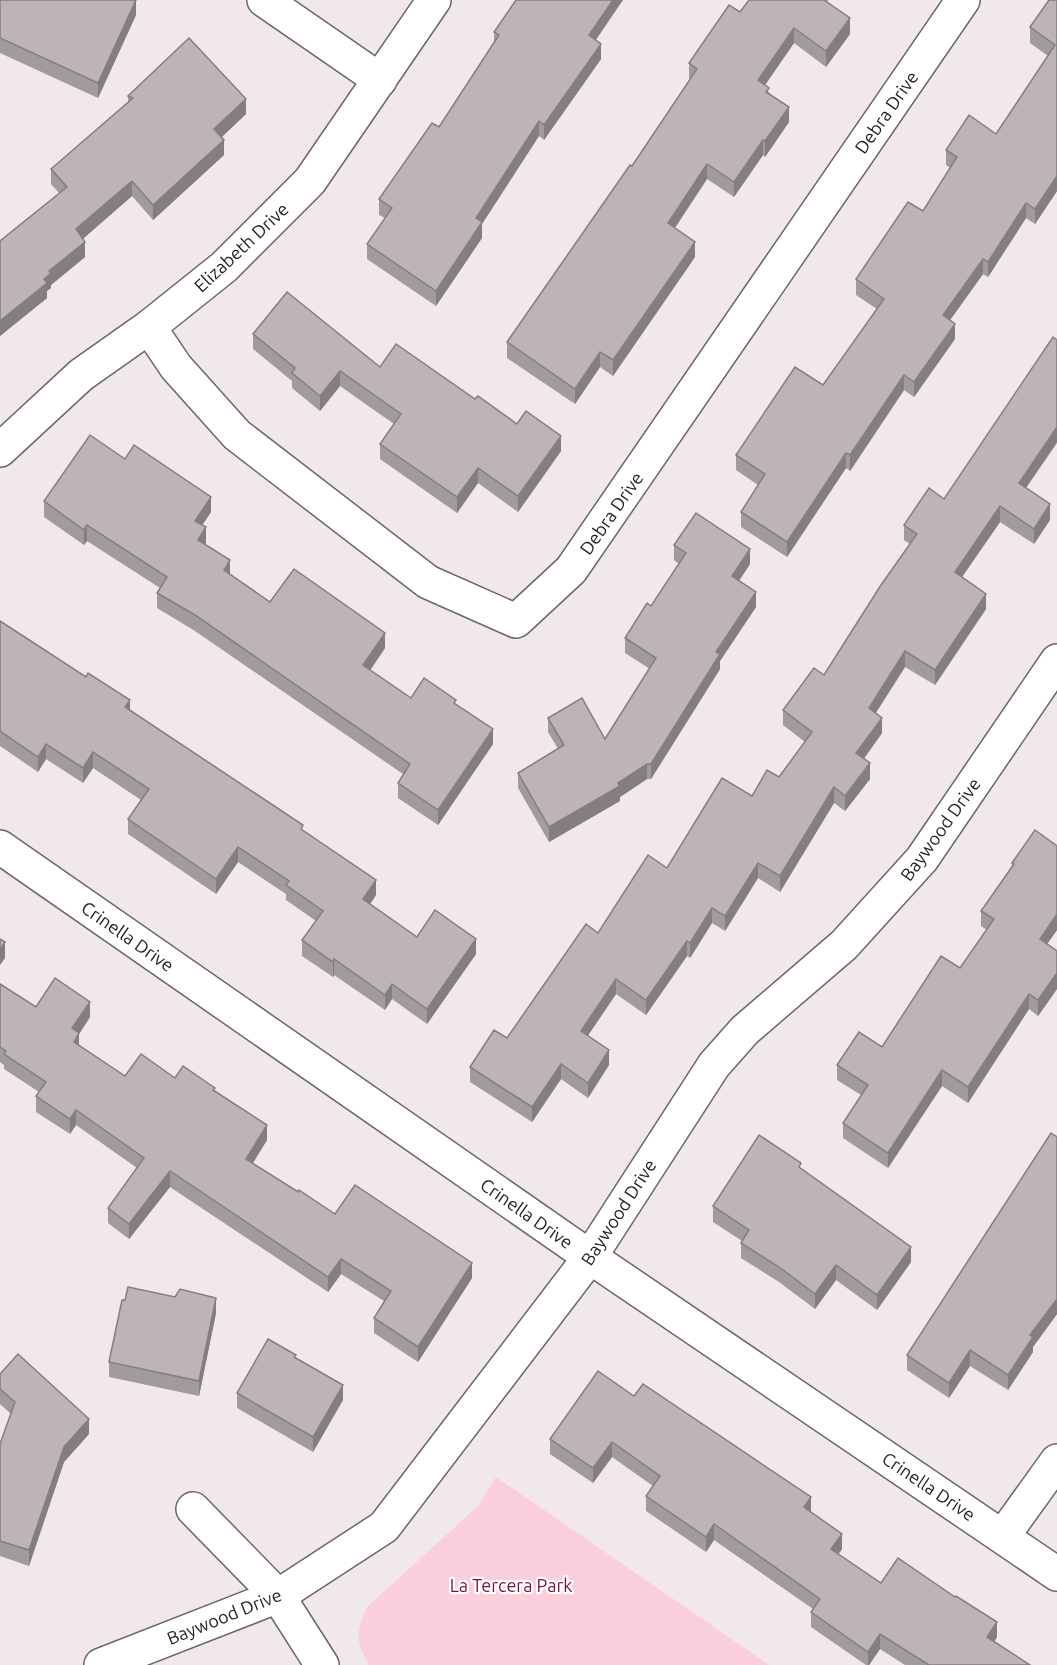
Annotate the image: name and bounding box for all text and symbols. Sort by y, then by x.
street label: Debra Drive [850,67,922,157]
street label: Elizabeth Drive [190,198,292,296]
street label: Debra Drive [575,468,647,558]
street label: Baywood Drive [896,774,984,884]
street label: Crinella Drive [78,897,178,975]
street label: Baywood Drive [576,1155,660,1269]
street label: Crinella Drive [477,1174,577,1252]
street label: Crinella Drive [879,1448,979,1524]
park label: La Tercera Park [450,1575,572,1595]
street label: Baywood Drive [164,1584,284,1648]

